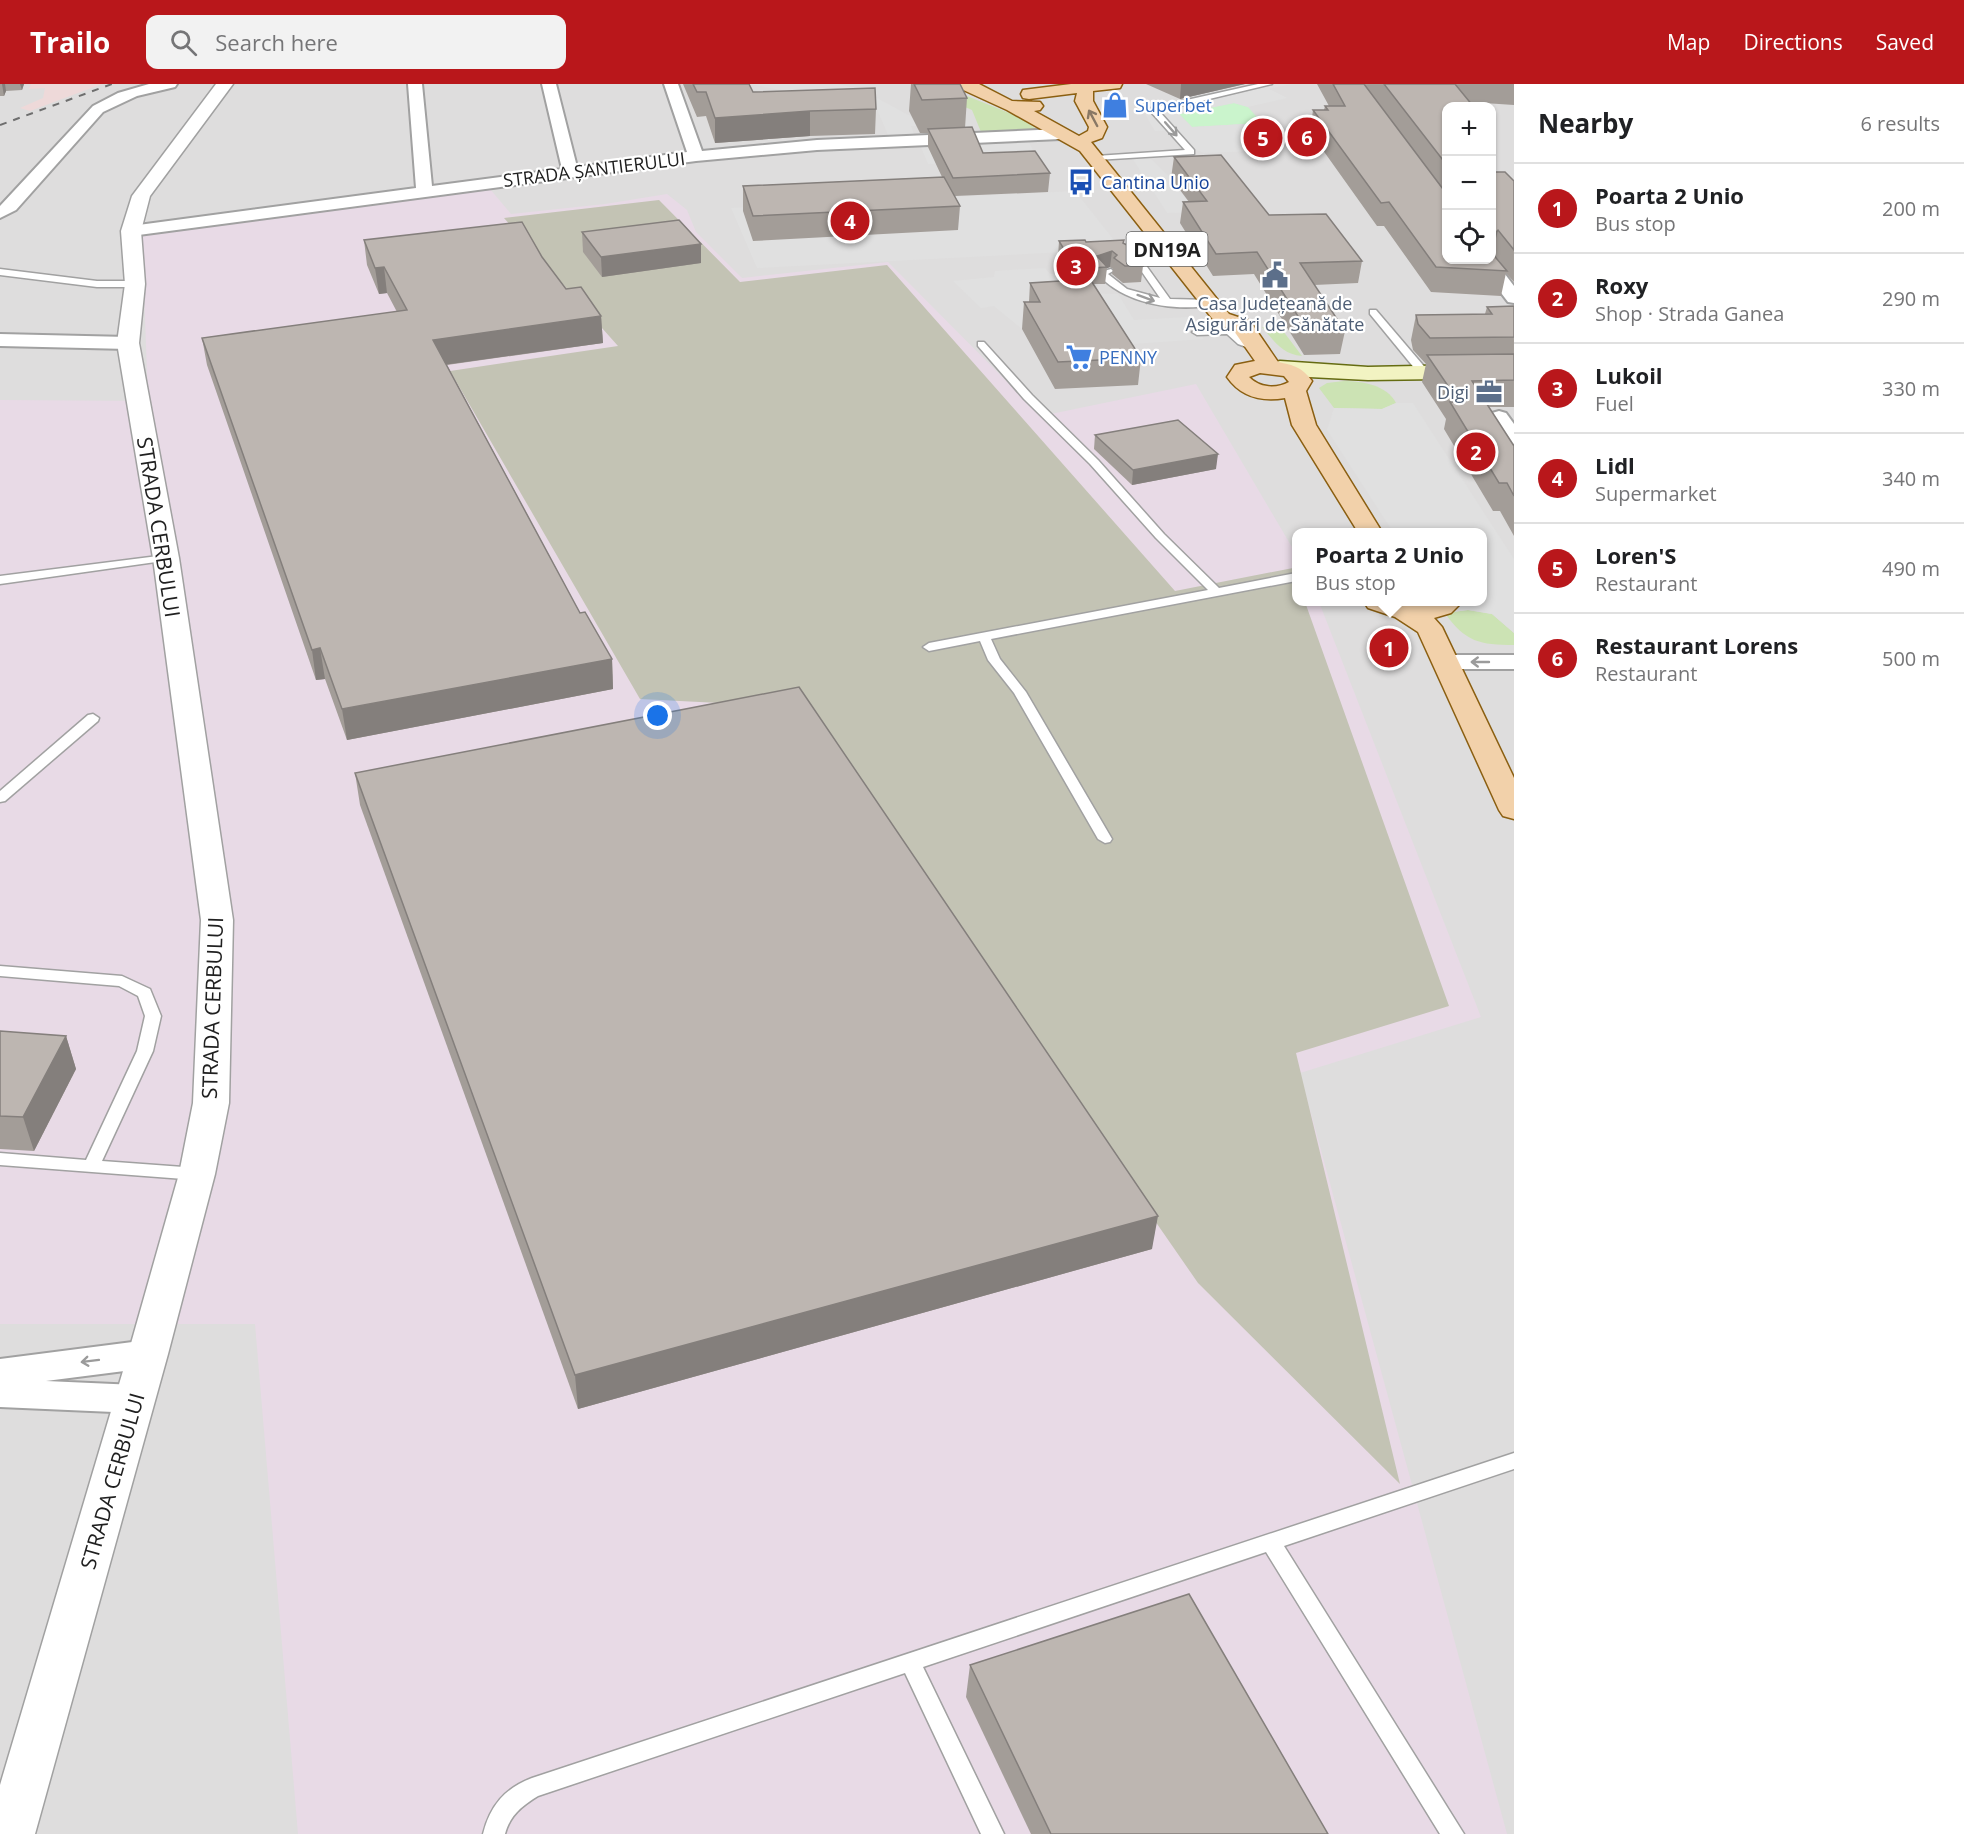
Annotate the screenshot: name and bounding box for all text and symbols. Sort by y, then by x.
search box [146,15,566,69]
text: Trailo [30,23,110,61]
icon: search [167,26,200,59]
text: Search here [215,27,338,57]
text: Map [1667,28,1710,56]
text: Directions [1743,28,1843,56]
text: Saved [1876,28,1934,56]
shop icon: Superbet [1100,90,1130,120]
place label: Superbet [1135,93,1212,117]
map controls [1442,102,1496,264]
button: + [1442,102,1496,156]
text: Nearby [1538,105,1633,141]
one-way arrow [1087,110,1098,128]
text: 6 results [1860,110,1940,137]
pin: 6 [1288,115,1326,160]
pin: 5 [1244,116,1282,160]
one-way arrow [1164,121,1178,136]
street label: STRADA ȘANTIERULUI [502,146,686,192]
button: − [1442,156,1496,210]
bus stop icon: Cantina Unio [1066,167,1096,197]
place label: Cantina Unio [1101,170,1210,194]
text: Poarta 2 Unio [1595,180,1744,210]
text: 1 [1552,195,1563,222]
text: 200 m [1882,195,1940,222]
pin: 4 [830,198,870,244]
button: locate [1442,210,1496,264]
text: Bus stop [1595,210,1676,237]
road number: DN19A [1126,232,1208,266]
pin: 3 [1056,244,1096,288]
public building icon: Casa Județeană de Asigurări de Sănătate [1260,260,1290,290]
text: Roxy [1595,270,1648,300]
text: 2 [1552,285,1563,312]
text: 290 m [1882,285,1940,312]
place label: Casa Județeană de Asigurări de Sănătate [1186,291,1364,336]
one-way arrow [1136,293,1155,304]
text: Shop · Strada Ganea [1595,300,1784,327]
supermarket icon: PENNY [1064,342,1094,372]
place label: PENNY [1099,345,1158,369]
text: Lukoil [1595,360,1663,390]
text: 3 [1552,375,1563,402]
text: 330 m [1882,375,1940,402]
office icon: Digi [1474,377,1504,407]
place label: Digi [1437,380,1469,404]
text: Fuel [1595,390,1634,417]
pin: 2 [1456,430,1496,475]
street label: STRADA CERBULUI [131,435,187,619]
text: Lidl [1595,450,1635,480]
text: 4 [1552,465,1563,492]
text: 340 m [1882,465,1940,492]
text: Supermarket [1595,480,1717,507]
popup [1292,528,1487,606]
text: Poarta 2 Unio [1315,539,1464,569]
text: Loren'S [1595,540,1676,570]
text: 5 [1552,555,1563,582]
text: 490 m [1882,555,1940,582]
text: Bus stop [1315,569,1396,596]
text: Restaurant [1595,570,1697,597]
pin: 1 [1370,626,1408,670]
text: Restaurant Lorens [1595,630,1798,660]
text: 6 [1552,645,1563,672]
text: 500 m [1882,645,1940,672]
one-way arrow [1471,656,1491,668]
text: Restaurant [1595,660,1697,687]
your location [643,701,672,730]
street label: STRADA CERBULUI [195,916,229,1100]
one-way arrow [81,1356,100,1367]
street label: STRADA CERBULUI [73,1390,151,1572]

